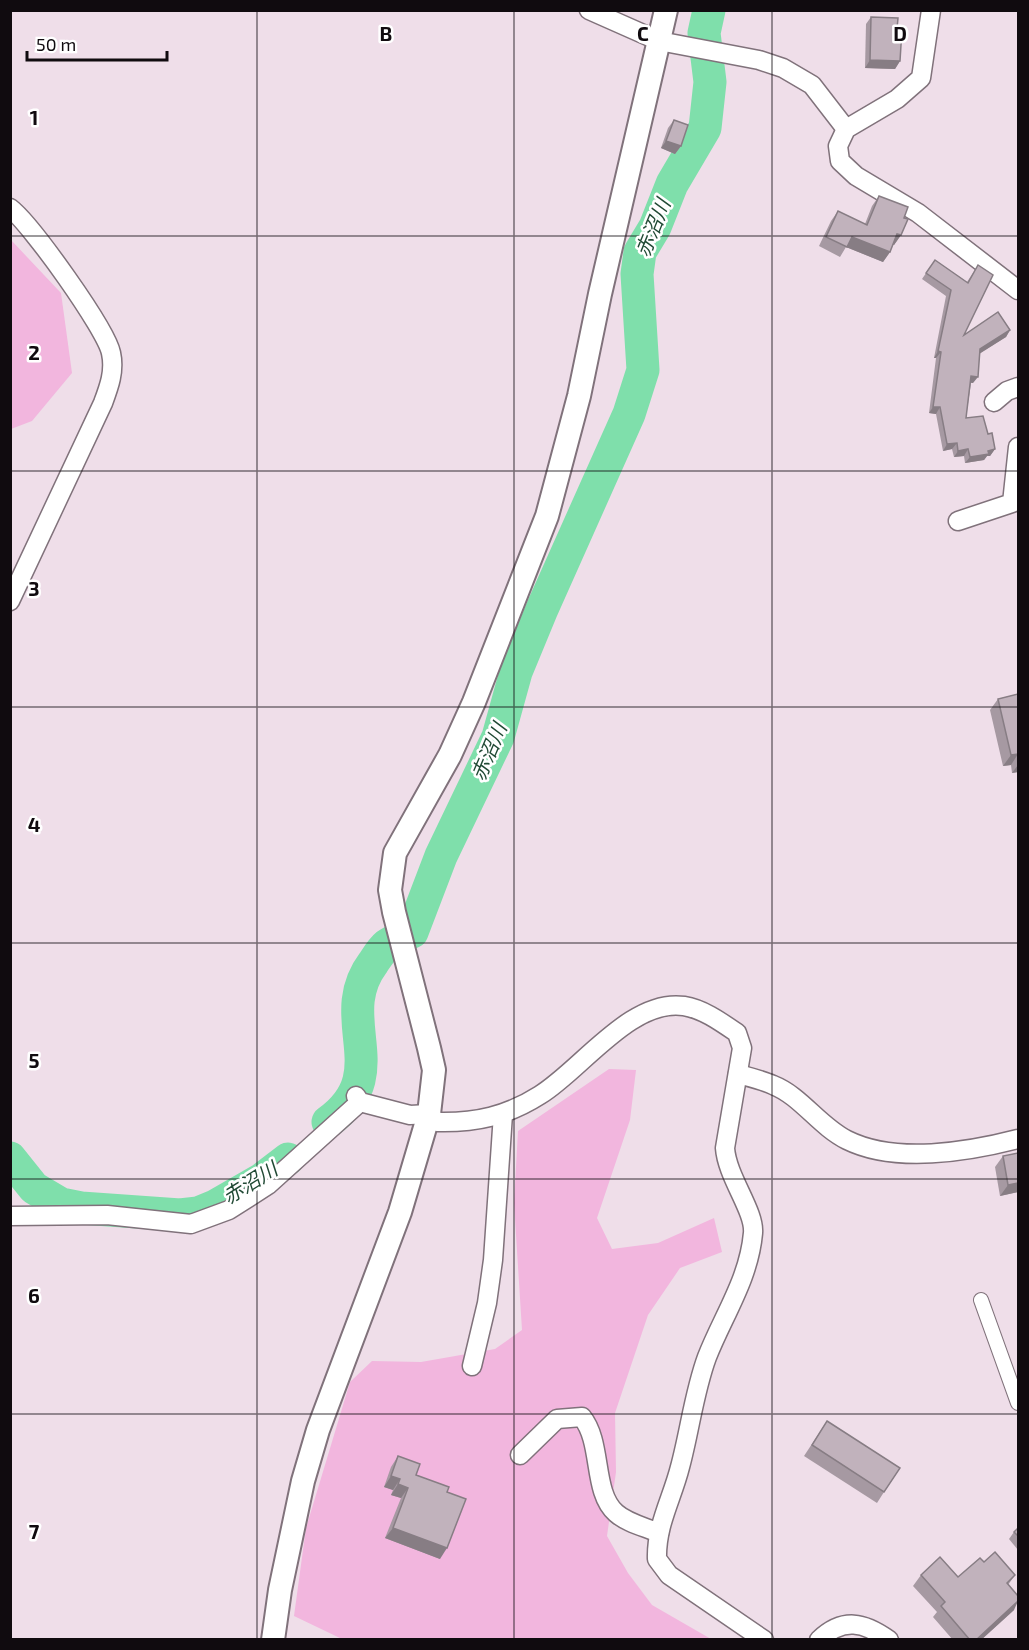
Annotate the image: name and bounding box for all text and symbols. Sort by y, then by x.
text: B [380,21,392,45]
text: C [637,21,649,45]
text: D [893,21,907,45]
scale bar [27,24,166,62]
text: 50 m [36,33,76,55]
text: 1 [30,105,38,129]
water label: 赤沼川 [630,193,675,260]
text: 2 [28,340,40,364]
text: 3 [28,576,40,600]
water label: 赤沼川 [465,717,512,784]
text: 4 [28,812,41,836]
text: 5 [28,1048,40,1072]
water label: 赤沼川 [218,1155,283,1208]
text: 6 [28,1283,40,1307]
text: 7 [29,1519,40,1543]

